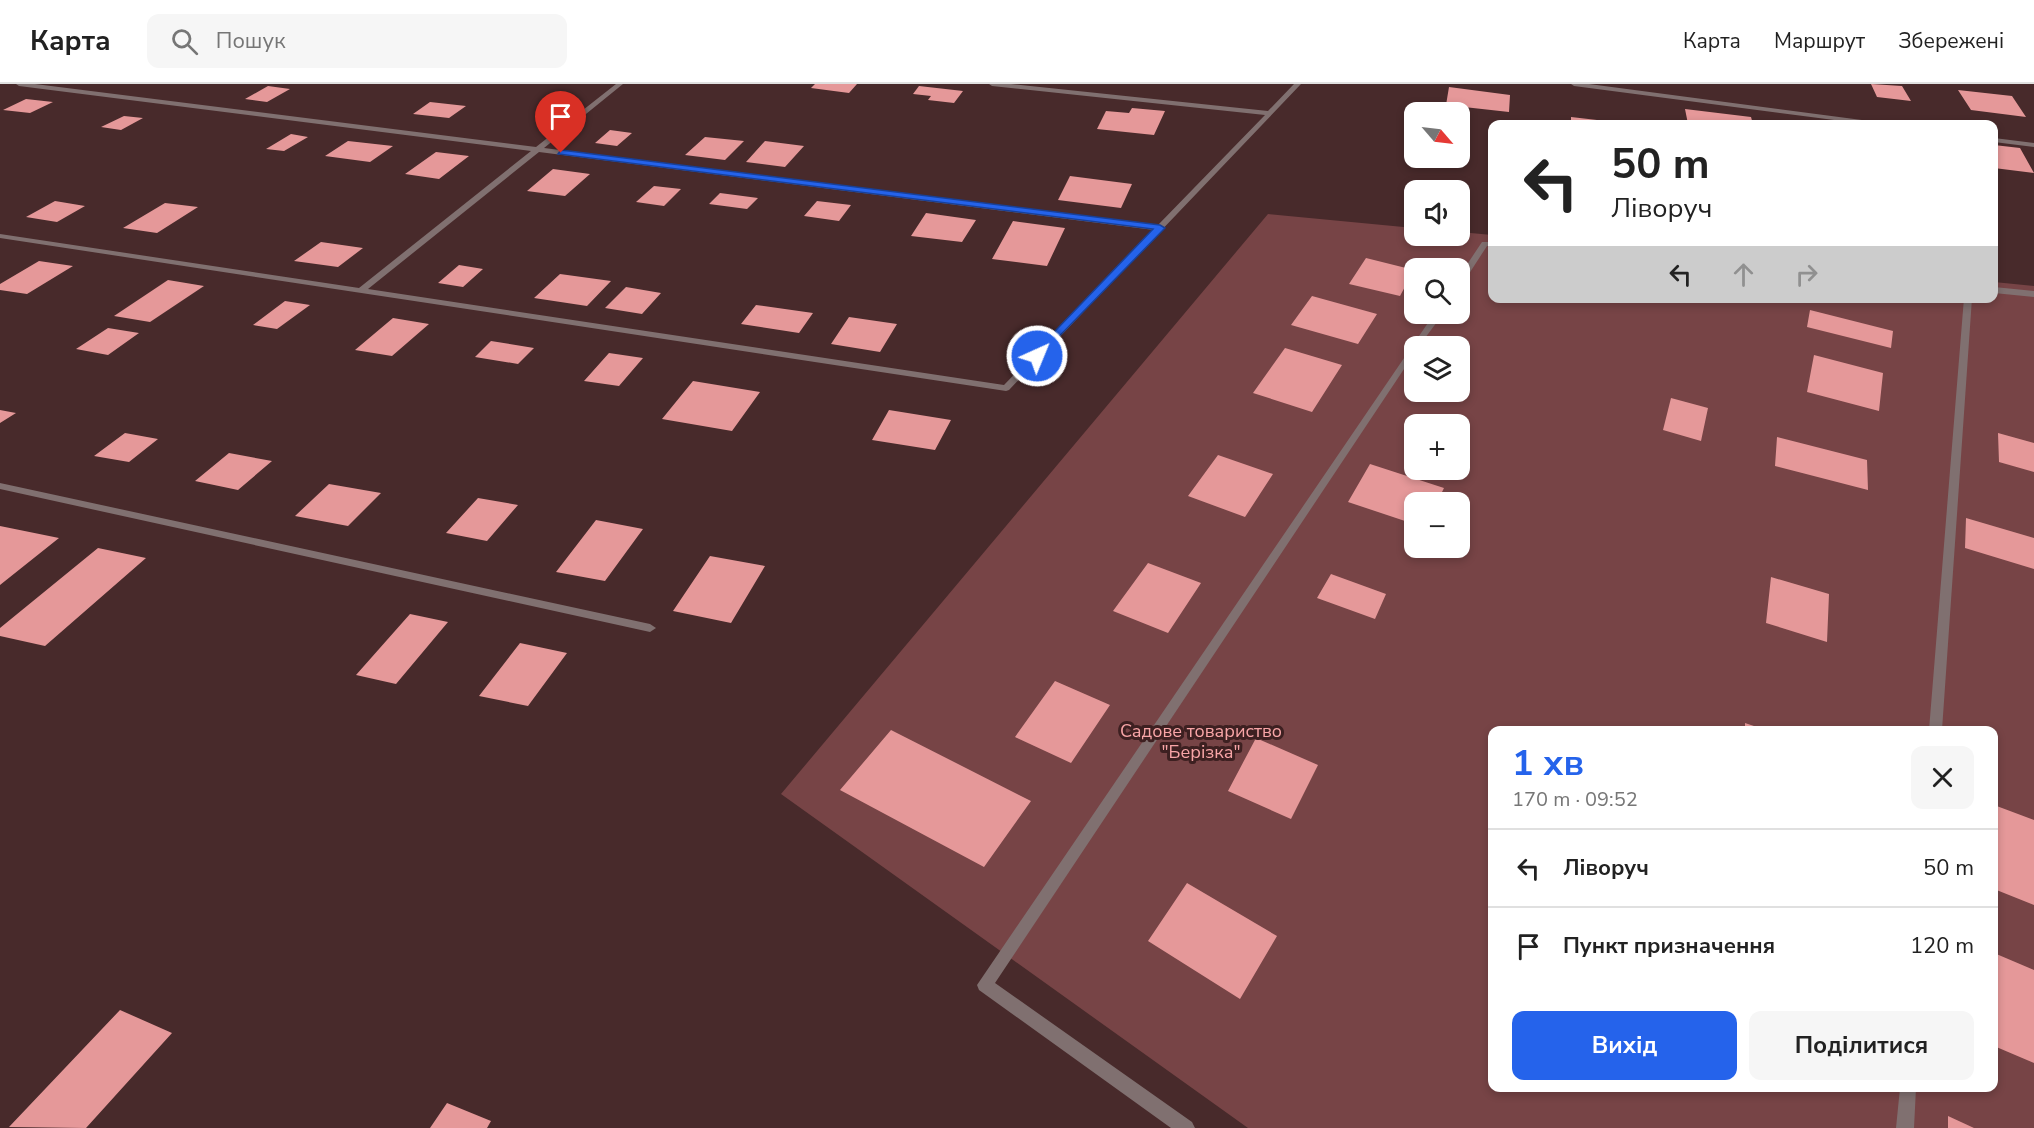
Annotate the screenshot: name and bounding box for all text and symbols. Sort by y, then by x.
search box [147,14,567,68]
text: Карта [30,22,111,60]
icon: search [168,25,201,58]
text: Пошук [216,26,286,56]
text: Карта [1683,27,1741,55]
text: Маршрут [1774,27,1865,55]
text: Збережені [1898,27,2004,55]
pin [535,91,586,153]
icon: arrive [544,100,577,133]
north arrow [1404,102,1470,168]
map controls [1404,102,1470,558]
text: 50 m [1611,136,1710,193]
icon: left [1512,144,1590,222]
button: sound [1404,180,1470,246]
text: Ліворуч [1611,190,1712,227]
button: search [1404,258,1470,324]
icon: left [1664,258,1697,291]
icon: ahead [1727,258,1760,291]
icon: right [1790,258,1823,291]
position arrow [1005,324,1069,388]
button: layers [1404,336,1470,402]
button: + [1404,414,1470,480]
button: − [1404,492,1470,558]
park label: Садове товариство "Берізка" [1120,719,1282,764]
text: 1 хв [1512,739,1584,788]
button: close [1911,746,1974,809]
text: 170 m · 09:52 [1512,786,1638,813]
icon: left [1512,852,1545,885]
text: Ліворуч [1563,853,1649,883]
text: 50 m [1923,853,1974,883]
icon: arrive [1512,930,1545,963]
text: Пункт призначення [1563,931,1775,961]
text: 120 m [1910,931,1974,961]
button: Вихід [1512,1011,1737,1080]
button: Поділитися [1749,1011,1974,1080]

